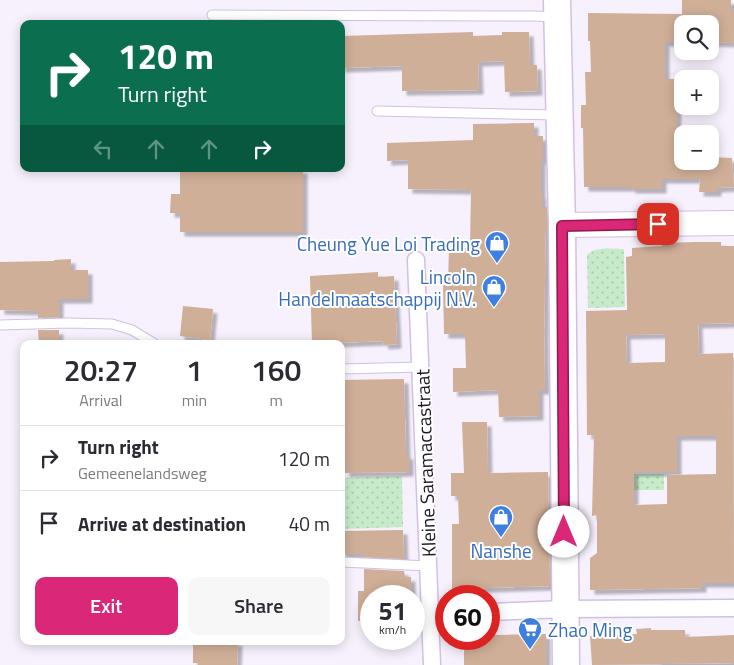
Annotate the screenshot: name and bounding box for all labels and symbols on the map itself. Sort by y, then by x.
pin [637,203,679,245]
place label: Cheung Yue Loi Trading [297,229,480,258]
shop icon: Cheung Yue Loi Trading [484,230,510,264]
place label: Lincoln Handelmaatschappij N.V. [278,262,476,313]
shop icon: Lincoln Handelmaatschappij N.V. [481,274,507,308]
street label: Kleine Saramaccastraat [407,368,443,557]
shop icon: Nanshe [488,504,514,538]
position arrow [537,505,589,557]
place label: Nanshe [470,536,532,565]
speed limit sign: 60 [435,585,500,650]
place label: Zhao Ming [548,615,632,644]
supermarket icon: Zhao Ming [517,616,543,650]

